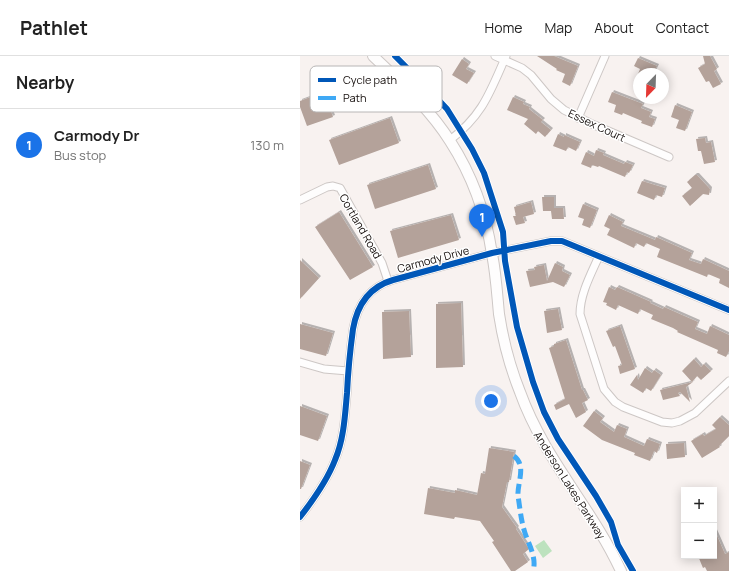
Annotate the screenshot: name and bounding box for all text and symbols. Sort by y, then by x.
text: Pathlet [20,15,88,41]
text: Home [485,18,522,37]
text: Map [544,18,572,37]
text: About [594,18,634,37]
text: Contact [656,18,709,37]
legend [310,66,442,112]
north arrow [633,68,669,104]
text: Nearby [16,71,74,94]
text: Cycle path [343,72,397,87]
text: Path [343,90,366,105]
street label: Essex Court [566,105,628,145]
text: Carmody Dr [54,125,139,146]
text: 1 [26,136,32,154]
text: 130 m [250,136,284,154]
text: Bus stop [54,146,106,164]
street label: Cortland Road [336,191,386,261]
pin: 1 [469,204,495,237]
street label: Carmody Drive [395,242,471,276]
your location [481,391,501,411]
street label: Anderson Lakes Parkway [531,428,609,542]
map controls [681,487,717,559]
button: + [681,487,717,523]
button: − [681,523,717,559]

